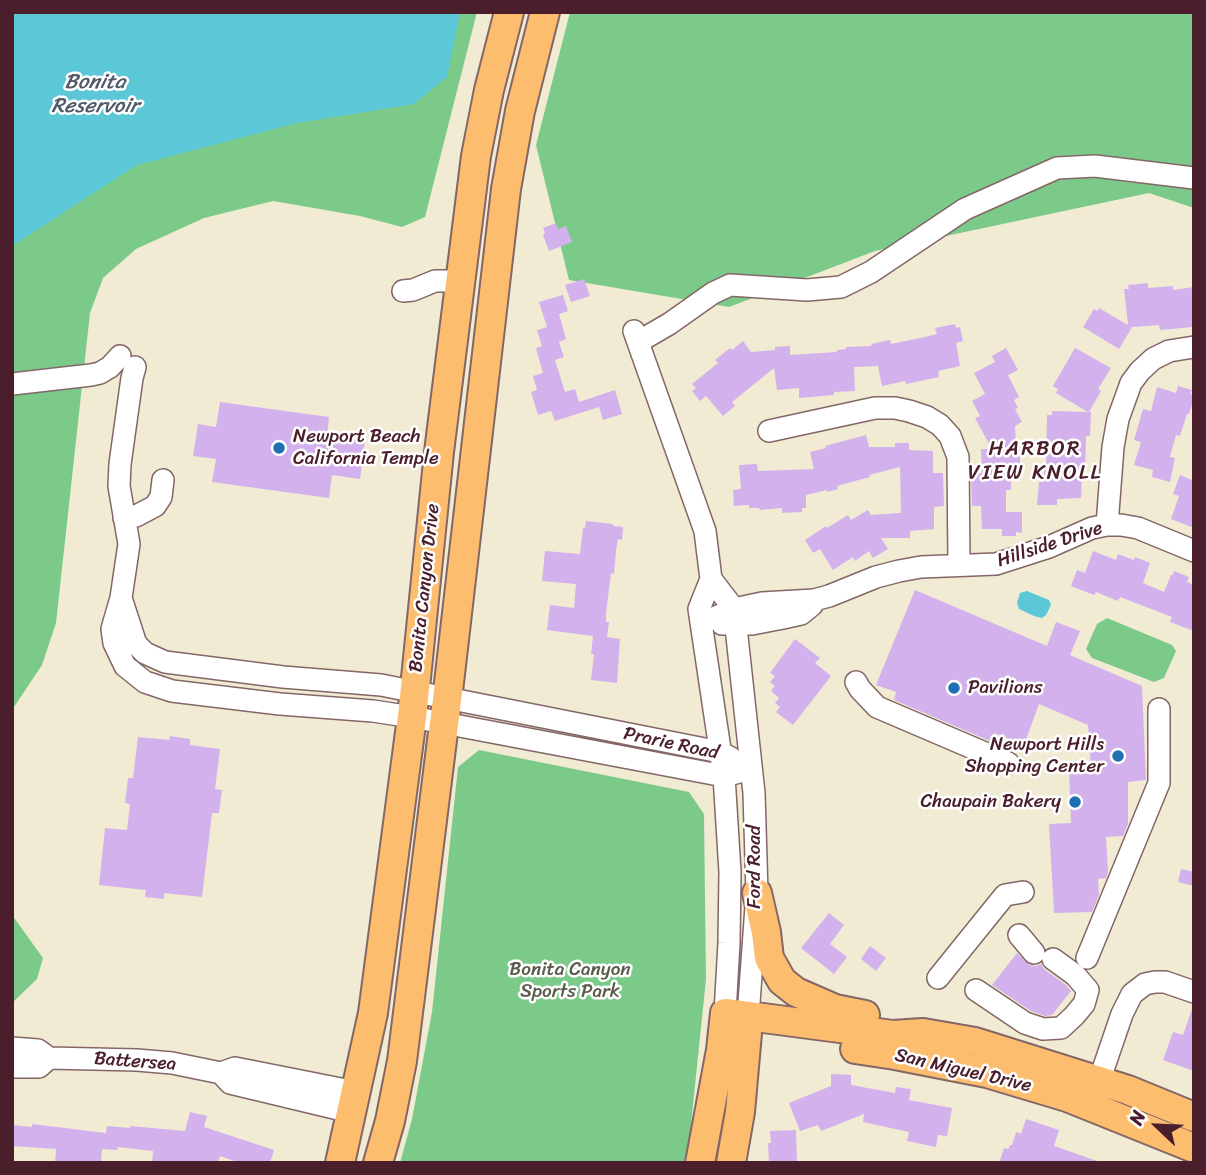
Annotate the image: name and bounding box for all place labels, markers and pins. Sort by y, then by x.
place label: Newport Beach California Temple [293,426,439,470]
marker: Newport Beach California Temple [271,440,287,456]
place label: Pavilions [968,677,1043,699]
marker: Pavilions [946,680,962,696]
place label: Newport Hills Shopping Center [965,734,1104,778]
marker: Newport Hills Shopping Center [1110,748,1126,764]
place label: Chaupain Bakery [920,791,1061,813]
marker: Chaupain Bakery [1067,794,1083,810]

